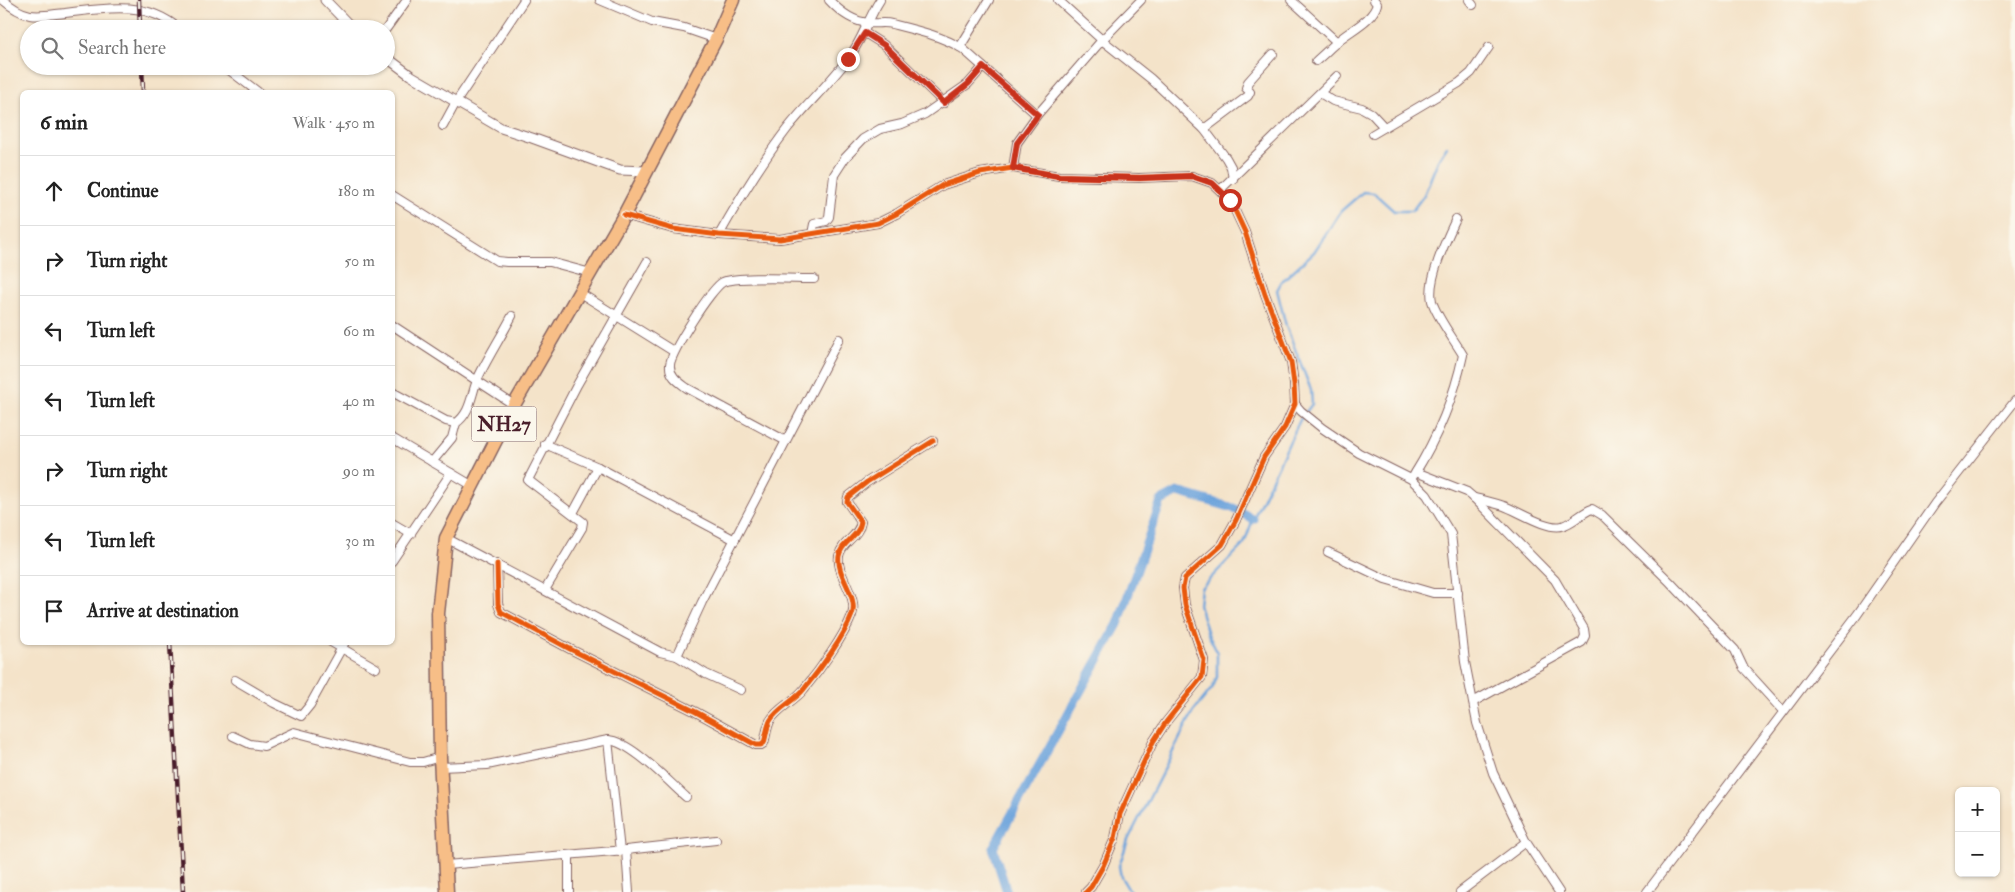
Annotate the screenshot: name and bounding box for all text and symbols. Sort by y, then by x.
search box [20,20,395,75]
icon: search [38,34,66,62]
text: Search here [78,36,166,60]
route end [837,48,860,71]
text: 6 min [40,109,88,136]
text: Walk · 450 m [292,113,375,133]
icon: ahead [40,177,68,205]
text: Continue [87,179,158,203]
text: 180 m [338,181,375,201]
route start [1219,189,1242,212]
icon: right [40,247,68,275]
text: Turn right [87,249,167,273]
text: 50 m [344,251,375,271]
icon: left [40,317,68,345]
text: Turn left [87,319,155,343]
text: 60 m [343,321,375,341]
icon: left [40,387,68,415]
text: Turn left [87,389,155,413]
text: 40 m [342,391,375,411]
road number: NH27 [472,406,536,442]
icon: right [40,457,68,485]
text: Turn right [87,459,167,483]
text: 90 m [343,461,375,481]
icon: left [40,527,68,555]
text: Turn left [87,529,155,553]
text: 30 m [345,531,375,551]
icon: arrive [40,597,68,625]
text: Arrive at destination [87,599,239,623]
map controls [1955,787,2000,877]
button: + [1955,787,2000,832]
button: − [1955,832,2000,877]

